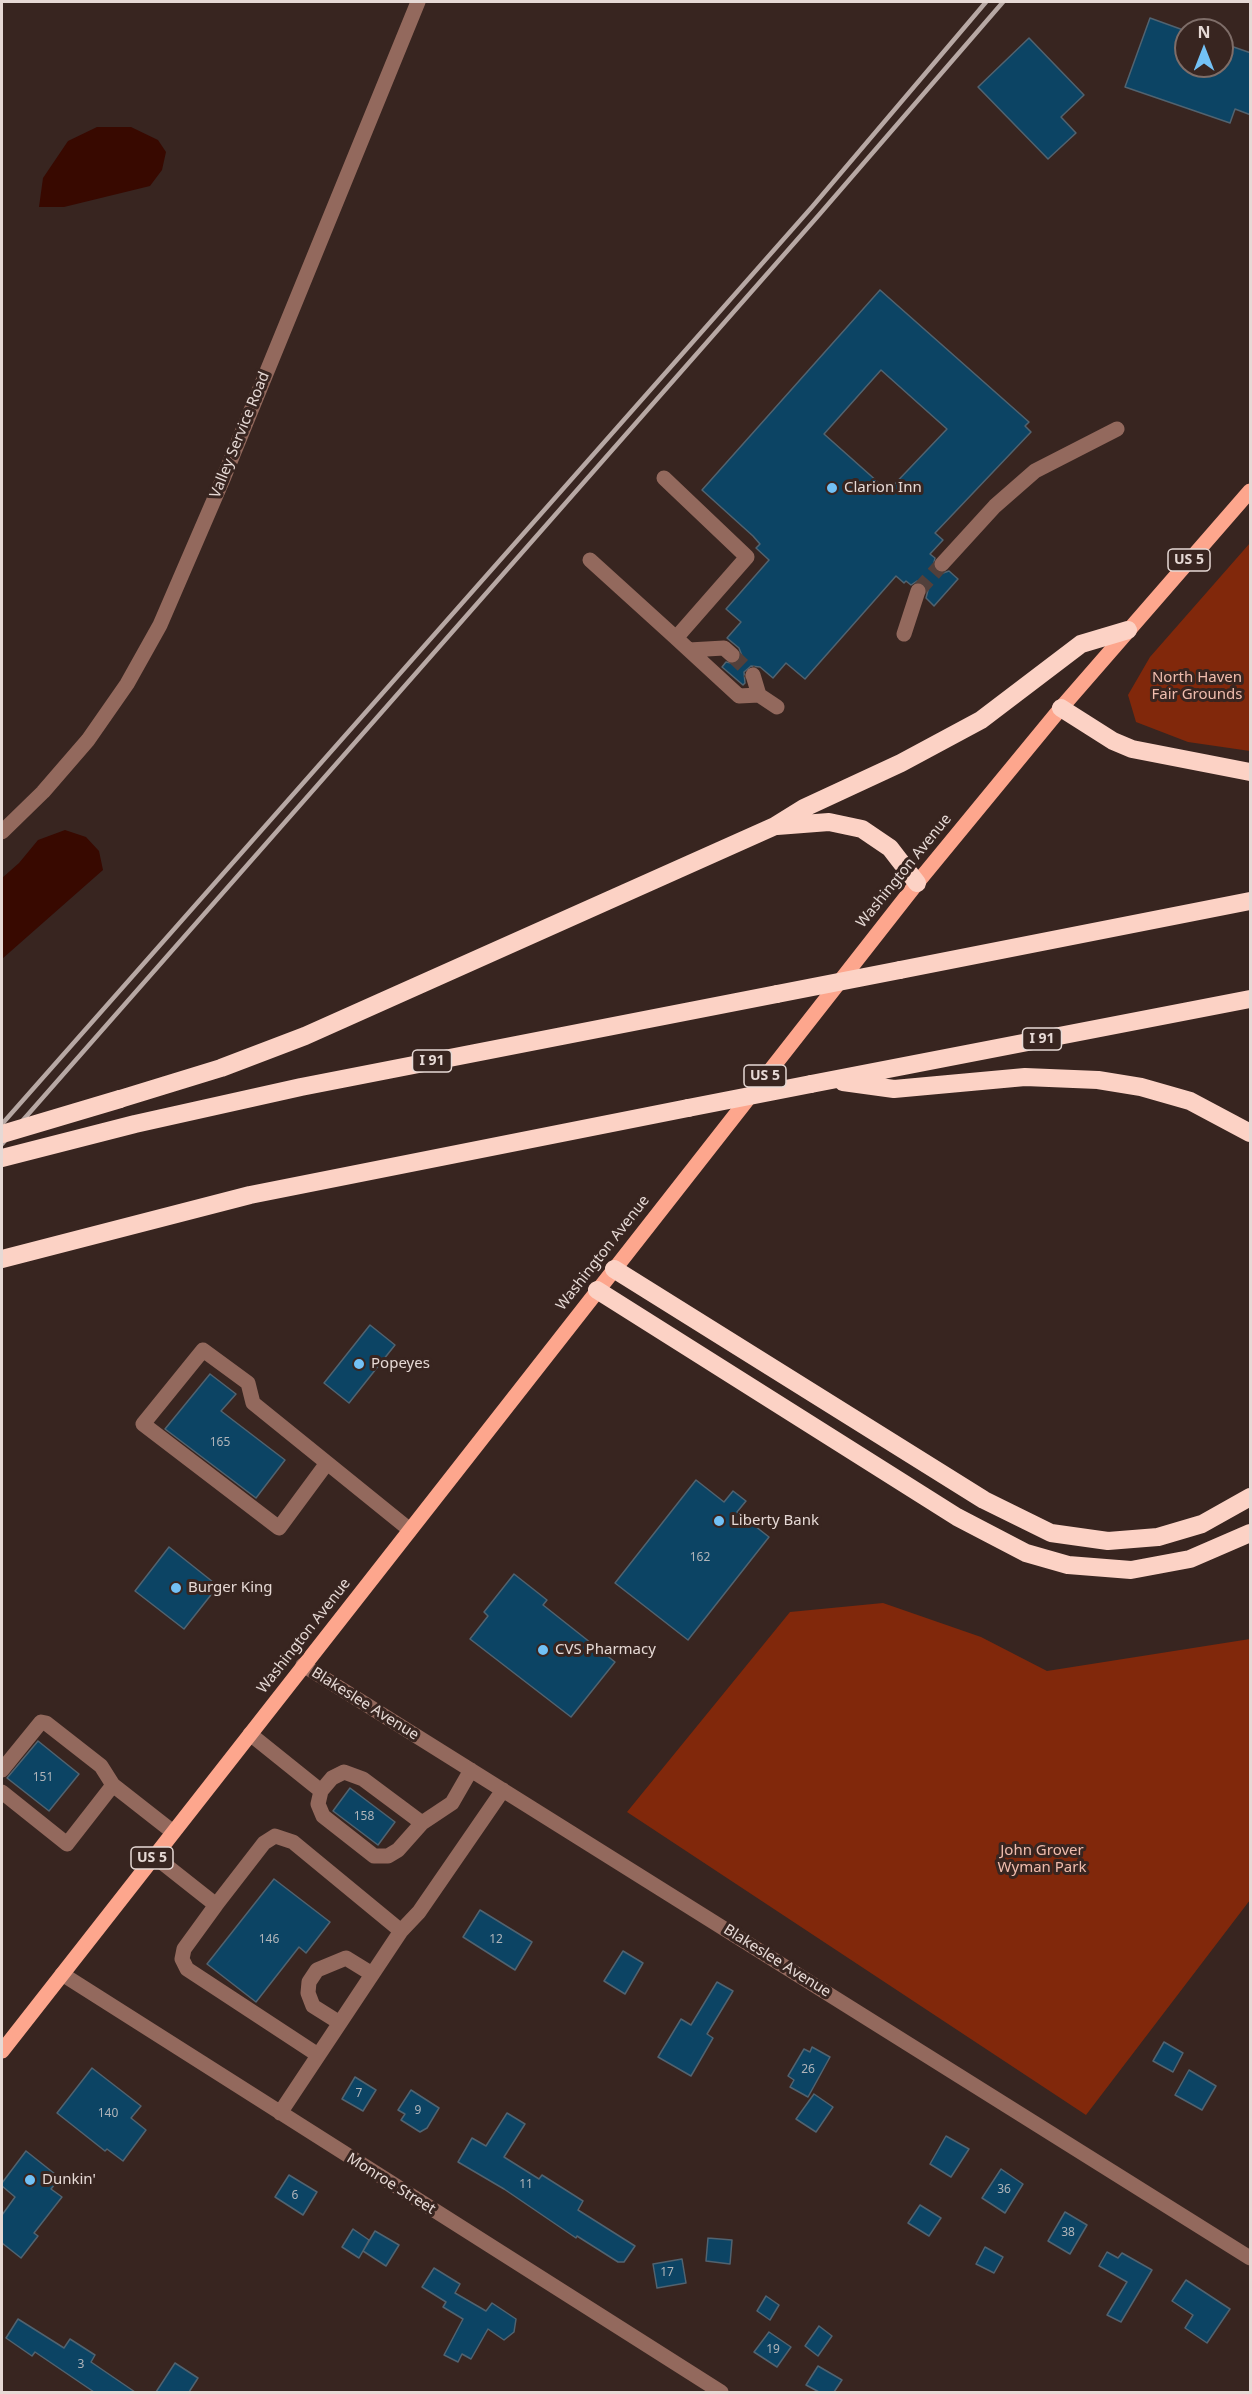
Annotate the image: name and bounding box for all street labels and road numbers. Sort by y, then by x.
street label: Valley Service Road [206,369,274,501]
road number: US 5 [1168,549,1210,571]
street label: Washington Avenue [853,810,955,932]
road number: I 91 [1022,1028,1062,1050]
road number: I 91 [412,1050,452,1072]
road number: US 5 [744,1065,786,1087]
street label: Washington Avenue [552,1192,654,1314]
street label: Washington Avenue [253,1575,355,1697]
street label: Blakeslee Avenue [308,1664,422,1744]
road number: US 5 [131,1847,173,1869]
street label: Blakeslee Avenue [720,1921,834,2001]
street label: Monroe Street [343,2150,439,2218]

